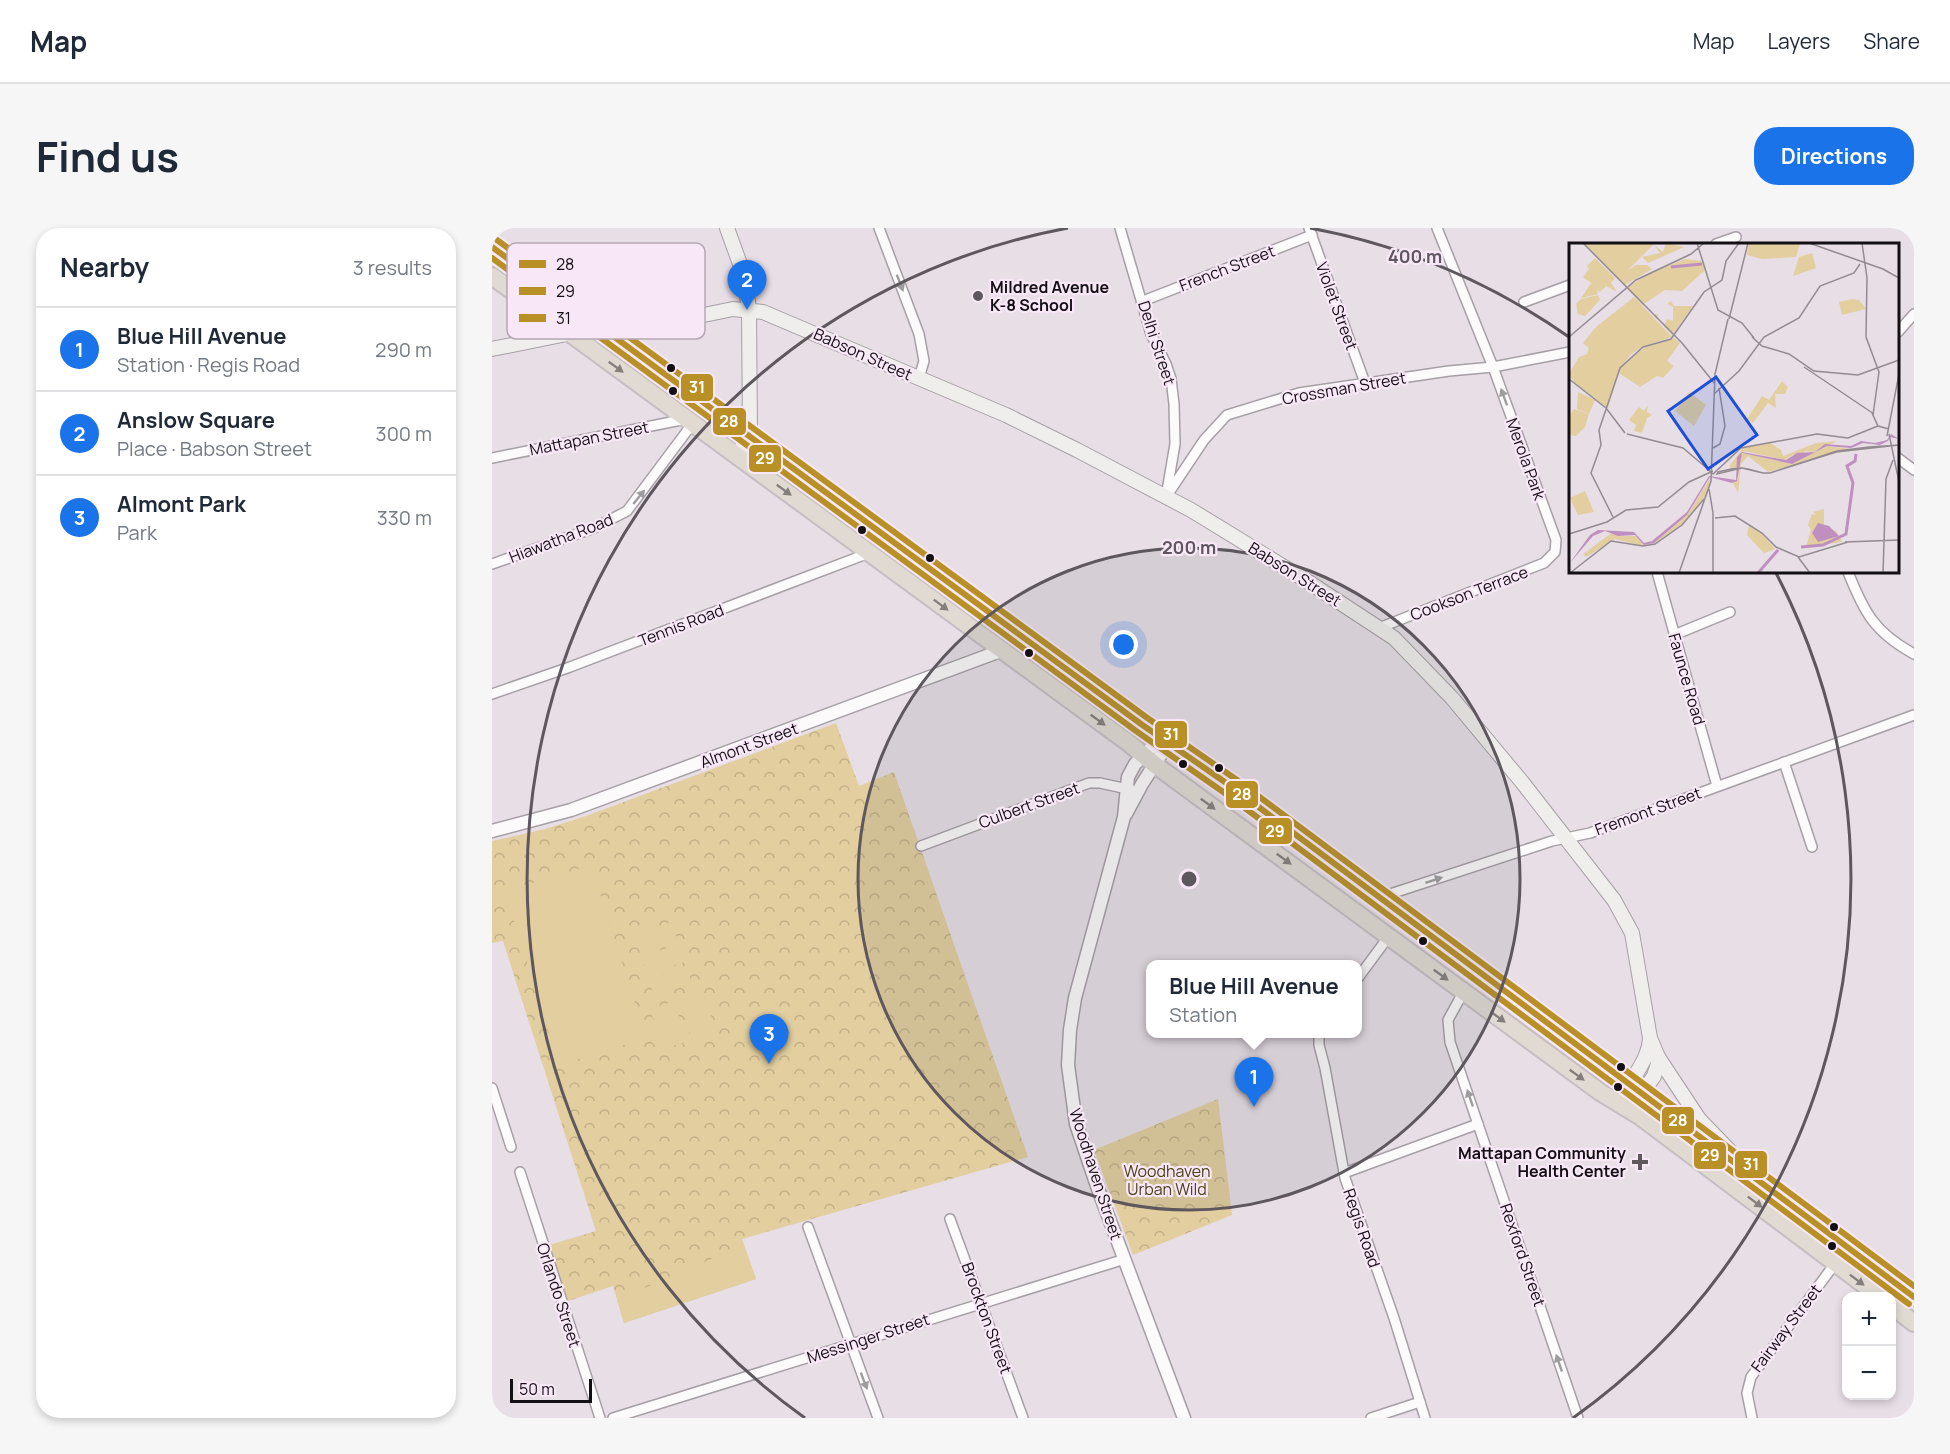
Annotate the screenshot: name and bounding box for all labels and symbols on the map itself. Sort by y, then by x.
street label: French Street [1176,240,1278,296]
legend [507,243,705,339]
inset map [1569,243,1899,573]
text: 400 m [1388,244,1442,268]
text: 28 [556,253,574,275]
street label: Violet Street [1311,259,1363,353]
pin: 2 [728,260,766,310]
one-way arrow [895,274,905,292]
place label: Mildred Avenue K-8 School [990,276,1109,316]
text: 29 [556,280,575,302]
marker: Mildred Avenue K-8 School [971,289,985,303]
street label: Delhi Street [1133,298,1181,388]
text: 31 [556,307,571,329]
street label: Babson Street [810,322,916,386]
one-way arrow [607,361,623,373]
unlabelled marker [665,362,677,374]
street label: Crossman Street [1280,366,1408,410]
line badge: 31 [680,373,714,402]
text: 31 [689,376,705,398]
unlabelled marker [667,385,679,397]
one-way arrow [1499,388,1509,406]
line badge: 28 [712,407,747,436]
text: 28 [719,410,739,432]
street label: Merola Park [1501,415,1551,504]
street label: Mattapan Street [527,416,651,460]
line badge: 29 [748,444,782,473]
text: 29 [755,447,775,469]
one-way arrow [775,484,791,496]
one-way arrow [632,489,645,505]
street label: Hiawatha Road [506,508,616,568]
unlabelled marker [856,524,868,536]
text: 200 m [1162,535,1216,559]
street label: Babson Street [1244,537,1346,611]
unlabelled marker [924,552,936,564]
street label: Cookson Terrace [1407,560,1531,626]
one-way arrow [934,598,949,610]
street label: Tennis Road [635,599,727,651]
your location [1109,630,1138,659]
street label: Faunce Road [1663,630,1711,728]
unlabelled marker [1023,647,1035,659]
one-way arrow [1091,714,1106,726]
street label: Almont Street [697,717,801,773]
line badge: 31 [1154,720,1188,749]
text: 31 [1163,723,1179,745]
unlabelled marker [1177,758,1189,770]
unlabelled marker [1213,762,1225,774]
street label: Culbert Street [975,777,1083,833]
line badge: 28 [1225,780,1259,809]
street label: Fremont Street [1592,782,1704,840]
text: 28 [1232,783,1252,805]
one-way arrow [1200,798,1216,810]
line badge: 29 [1258,817,1293,845]
text: 29 [1265,820,1285,842]
one-way arrow [1275,853,1291,865]
centre of rings [1179,869,1199,889]
one-way arrow [1425,874,1443,884]
unlabelled marker [1417,935,1429,947]
one-way arrow [1433,968,1448,980]
one-way arrow [1490,1011,1506,1023]
pin: 3 [750,1014,788,1064]
pin: 1 [1234,1058,1274,1107]
unlabelled marker [1615,1061,1627,1073]
one-way arrow [1569,1069,1585,1081]
unlabelled marker [1612,1081,1624,1093]
one-way arrow [1464,1089,1474,1107]
street label: Woodhaven Street [1064,1105,1128,1243]
line badge: 28 [1661,1106,1695,1135]
text: 28 [1668,1109,1688,1131]
line badge: 29 [1693,1141,1727,1170]
place label: Mattapan Community Health Center [1458,1142,1626,1182]
text: 29 [1700,1144,1720,1166]
line badge: 31 [1734,1150,1768,1179]
marker: Mattapan Community Health Center [1631,1153,1649,1171]
text: 31 [1743,1153,1759,1175]
park label: Woodhaven Urban Wild [1124,1160,1210,1200]
street label: Regis Road [1338,1186,1386,1270]
one-way arrow [1747,1196,1763,1208]
street label: Rexford Street [1495,1201,1551,1309]
unlabelled marker [1828,1221,1840,1233]
street label: Orlando Street [532,1240,586,1350]
unlabelled marker [1826,1240,1838,1252]
street label: Brockton Street [957,1259,1017,1377]
one-way arrow [1850,1273,1865,1285]
street label: Fairway Street [1746,1279,1826,1377]
street label: Messinger Street [804,1308,932,1368]
one-way arrow [1554,1354,1564,1372]
one-way arrow [860,1372,870,1390]
scale bar [510,1376,592,1404]

